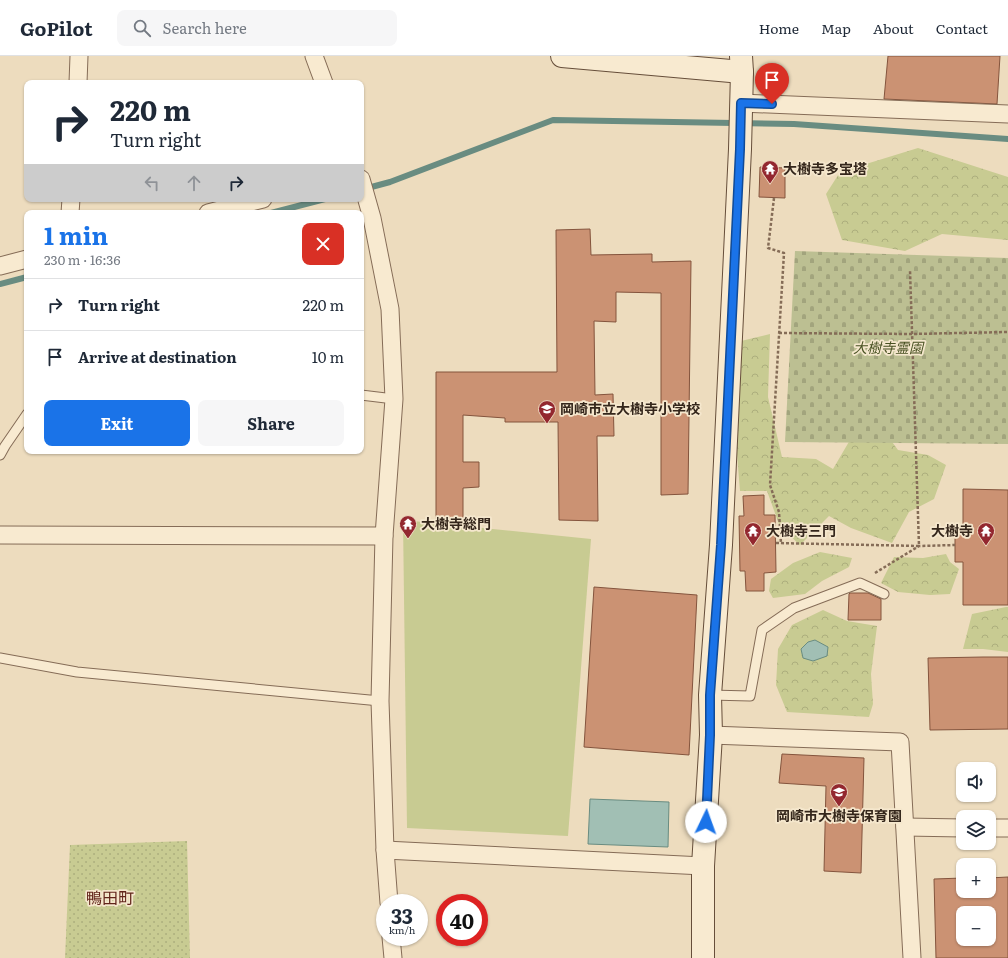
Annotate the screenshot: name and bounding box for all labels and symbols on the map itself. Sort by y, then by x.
pin [755,63,789,104]
place label: 大樹寺多宝塔 [783,158,867,178]
temple icon: 大樹寺多宝塔 [760,159,780,184]
park label: 大樹寺霊園 [853,337,925,357]
place label: 岡崎市立大樹寺小学校 [560,398,700,418]
school or university icon: 岡崎市立大樹寺小学校 [537,399,557,424]
place label: 大樹寺総門 [421,513,491,533]
temple icon: 大樹寺総門 [398,514,418,539]
place label: 大樹寺三門 [766,520,836,540]
place label: 大樹寺 [931,520,973,540]
temple icon: 大樹寺三門 [743,521,763,546]
temple icon: 大樹寺 [976,521,996,546]
school or university icon: 岡崎市大樹寺保育園 [829,782,849,807]
position arrow [685,801,727,843]
place label: 岡崎市大樹寺保育園 [776,805,902,825]
district label: 鴨田町 [86,885,134,909]
speed limit sign: 40 [436,894,488,946]

